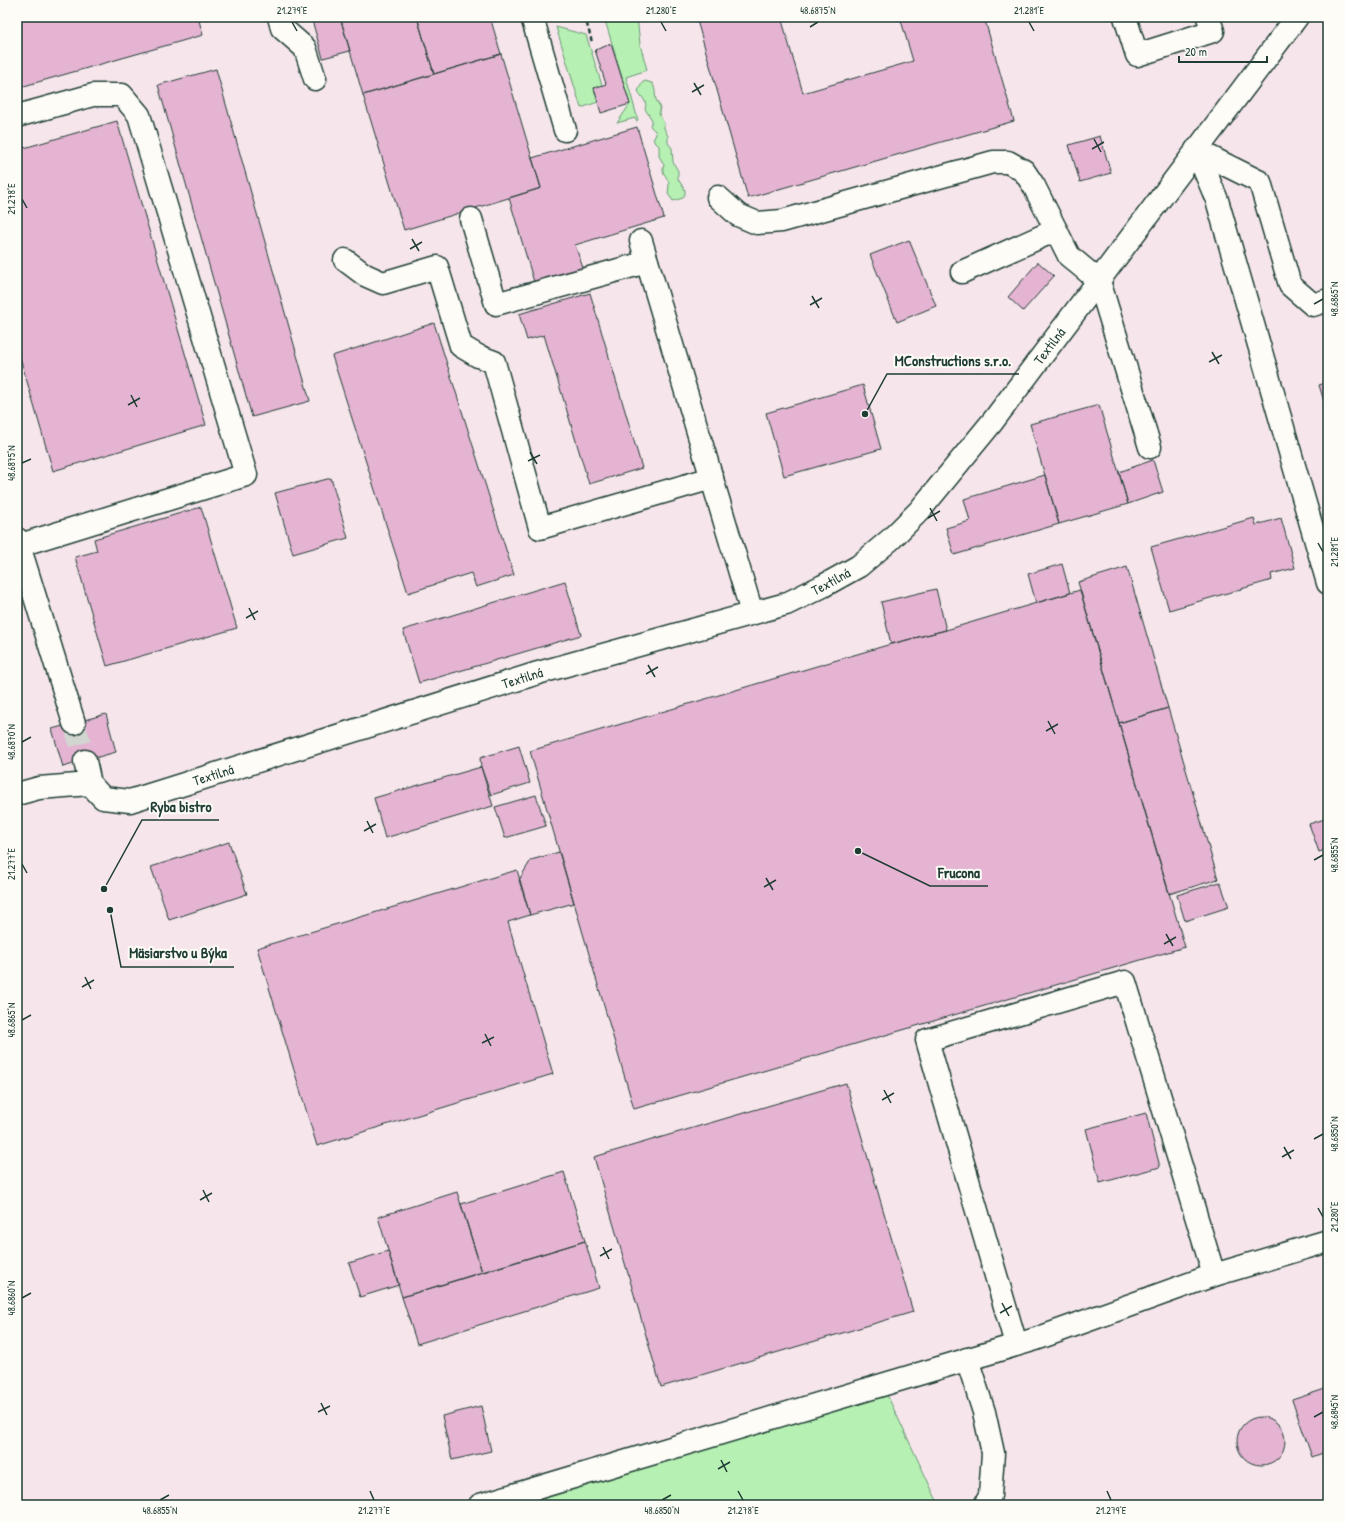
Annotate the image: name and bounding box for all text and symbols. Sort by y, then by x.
text: 21.279°E [277,4,308,17]
text: 21.280°E [646,4,677,17]
text: 48.6875°N [800,4,836,17]
text: 21.281°E [1014,4,1044,17]
scale bar [1179,38,1267,64]
text: 20 m [1185,43,1207,60]
text: 21.278°E [5,183,18,215]
text: 48.6865°N [1328,282,1341,316]
street label: Textilná [1029,323,1070,368]
callout: MConstructions s.r.o. [887,347,1019,374]
text: MConstructions s.r.o. [895,350,1011,371]
text: 48.6875°N [5,445,18,481]
text: 21.281°E [1328,537,1341,567]
street label: Textilná [808,562,854,599]
street label: Textilná [499,662,545,693]
text: 48.6870°N [5,724,18,760]
street label: Textilná [190,759,236,790]
callout: Ryba bistro [142,793,219,820]
text: Ryba bistro [151,796,211,818]
text: 48.6855°N [1328,838,1341,872]
text: 21.277°E [5,848,18,880]
callout: Frucona [930,859,988,886]
text: Frucona [937,862,980,883]
callout: Mäsiarstvo u Býka [121,940,234,967]
text: Mäsiarstvo u Býka [129,942,227,964]
text: 48.6865°N [5,1003,18,1037]
text: 48.6850°N [1328,1117,1341,1151]
text: 21.280°E [1328,1201,1341,1232]
text: 48.6860°N [5,1281,18,1315]
text: 48.6845°N [1328,1395,1341,1429]
text: 48.6855°N [143,1504,177,1517]
text: 21.277°E [358,1504,390,1517]
text: 48.6850°N [645,1504,679,1517]
text: 21.278°E [727,1504,759,1517]
text: 21.279°E [1096,1504,1127,1517]

